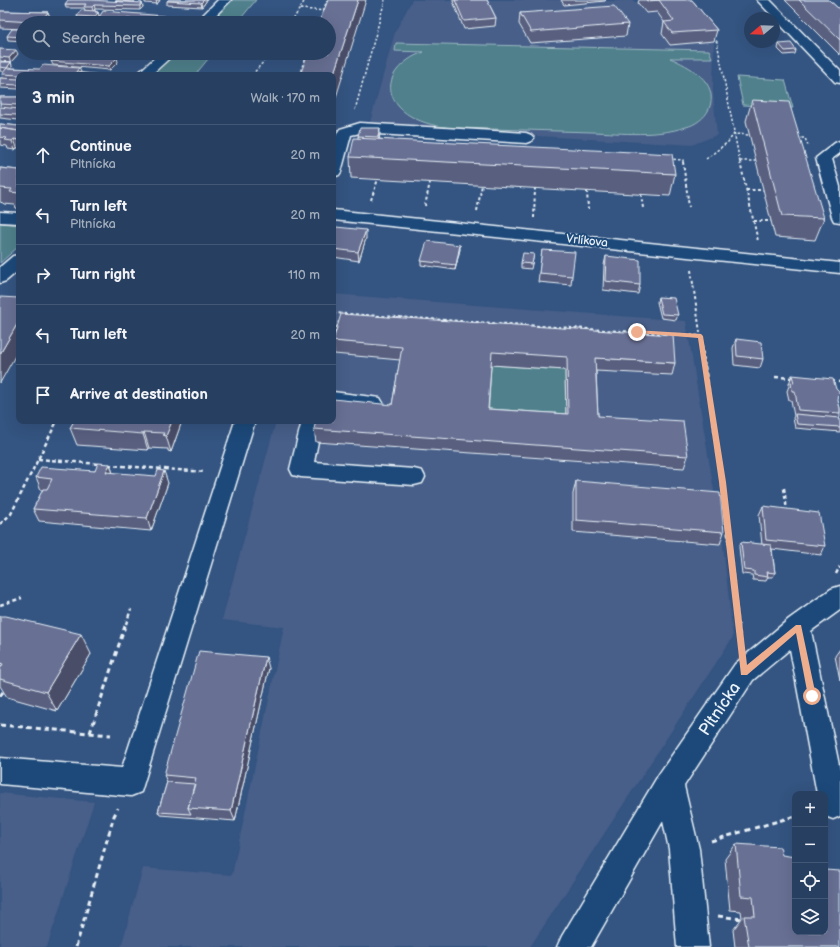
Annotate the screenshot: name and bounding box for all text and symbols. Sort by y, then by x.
north arrow [744,12,780,48]
search box [16,16,336,60]
icon: search [30,27,52,49]
text: Search here [62,29,145,48]
text: 3 min [32,88,75,108]
text: Walk · 170 m [250,90,320,106]
text: Continue [70,137,132,156]
icon: ahead [32,144,54,166]
text: 20 m [290,147,320,163]
text: Pltnícka [70,156,116,172]
text: Turn left [70,197,127,216]
icon: left [32,204,54,226]
text: 20 m [290,207,320,223]
text: Pltnícka [70,216,116,232]
street label: Vrlíkova [565,231,609,251]
icon: right [32,264,54,286]
text: Turn right [70,265,135,284]
text: 110 m [288,267,320,283]
route end [628,323,646,341]
icon: left [32,324,54,346]
text: Turn left [70,325,127,344]
text: 20 m [290,327,320,343]
icon: arrive [32,384,54,406]
text: Arrive at destination [70,385,208,404]
street label: Pltnícka [695,679,745,739]
route start [803,687,821,705]
map controls [792,791,828,935]
button: + [792,791,828,827]
button: − [792,827,828,863]
button: locate [792,863,828,899]
button: layers [792,899,828,935]

